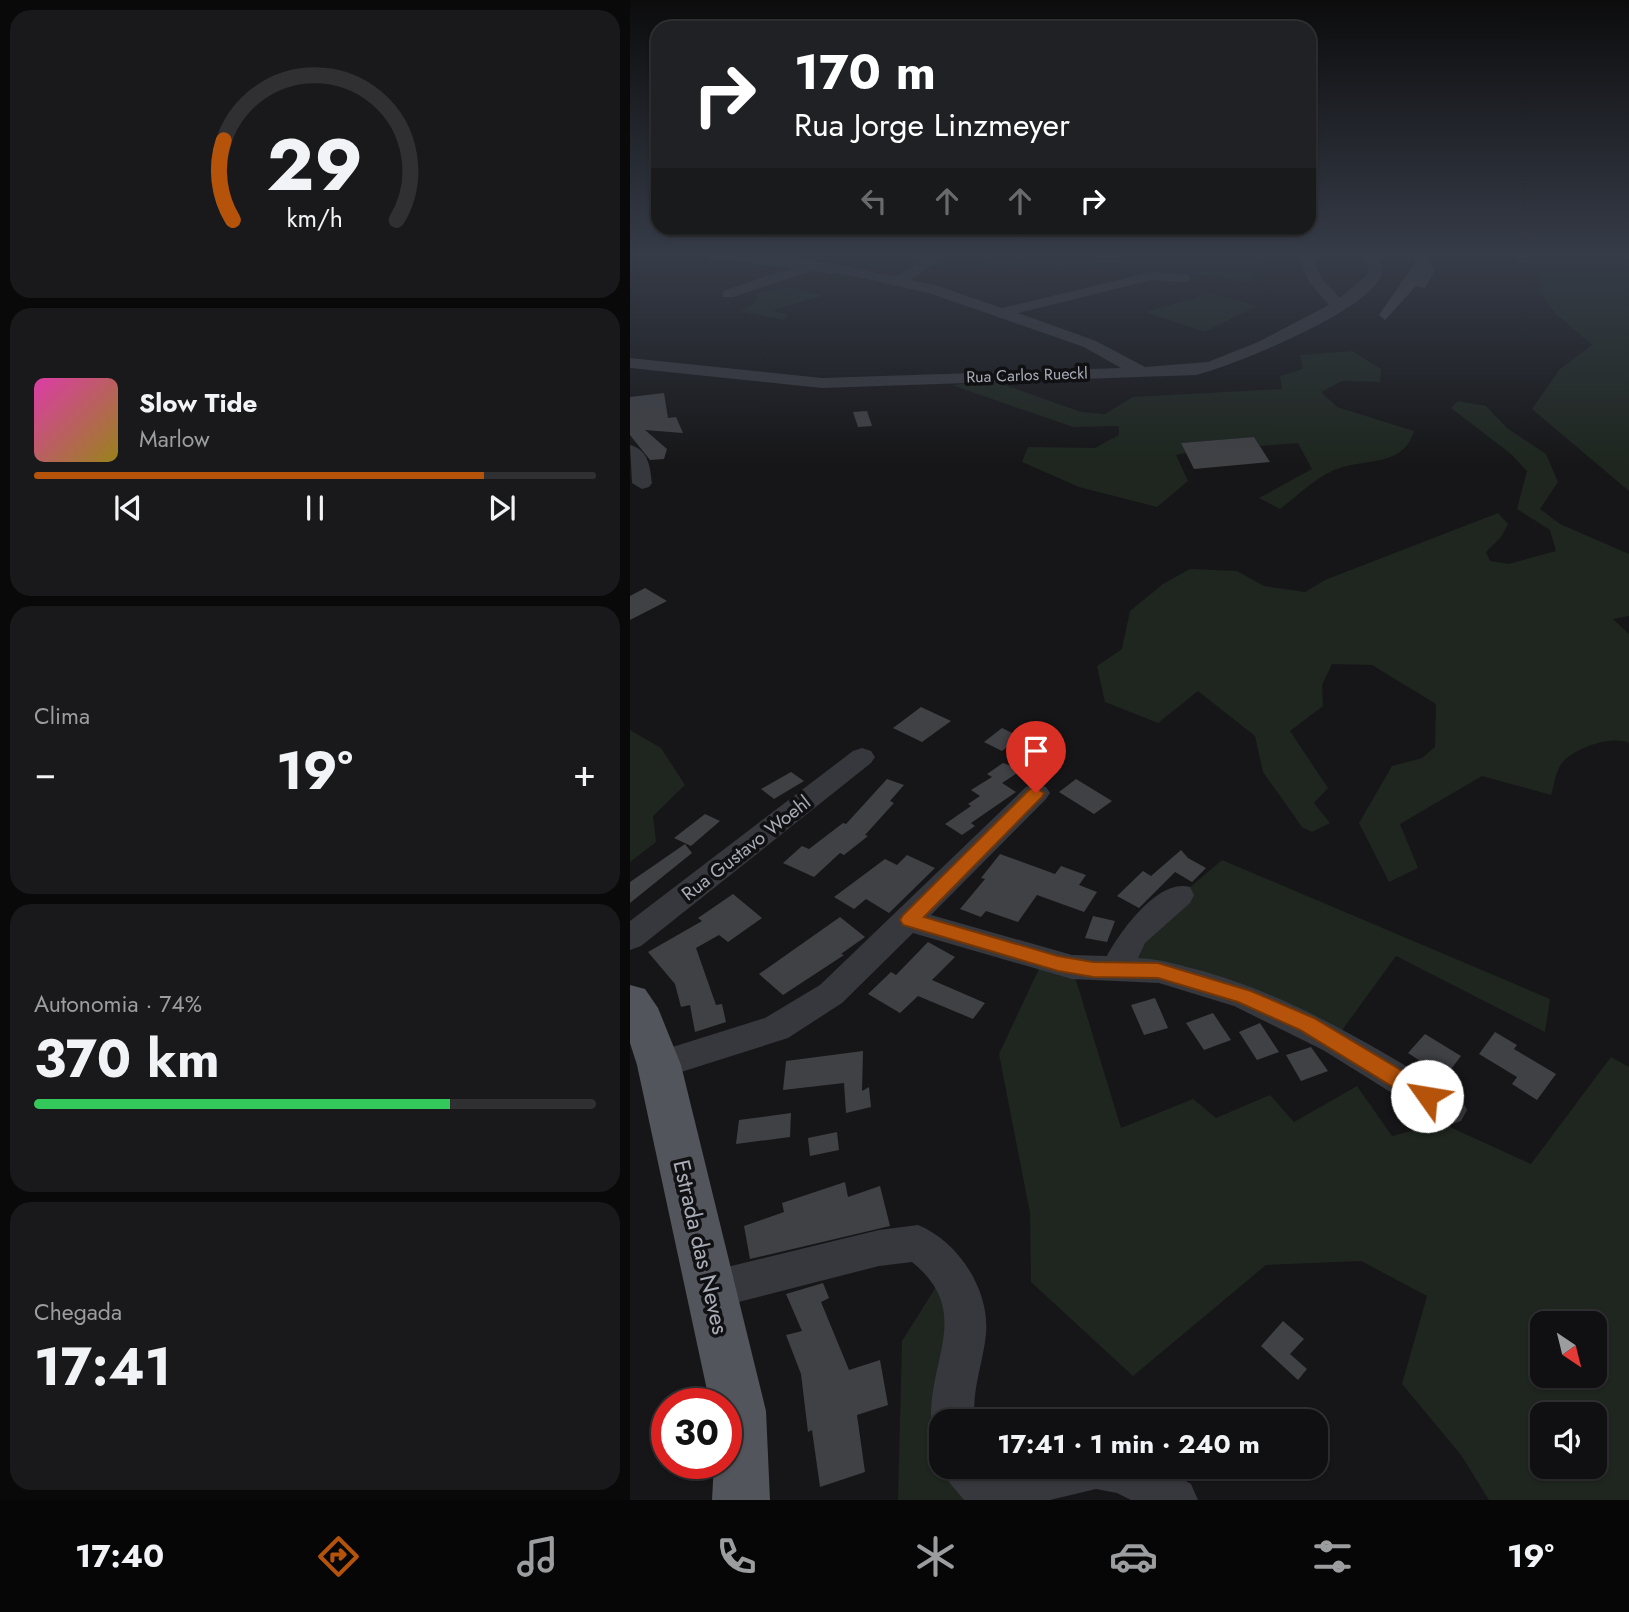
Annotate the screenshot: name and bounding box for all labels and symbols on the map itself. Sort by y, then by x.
street label: Rua Carlos Rueckl [966,361,1088,389]
pin [1006,721,1066,793]
street label: Rua Gustavo Woehl [676,789,816,907]
position arrow [1390,1059,1464,1133]
street label: Estrada das Neves [664,1156,738,1338]
north arrow [1530,1311,1606,1388]
speed limit sign: 30 [651,1388,742,1479]

